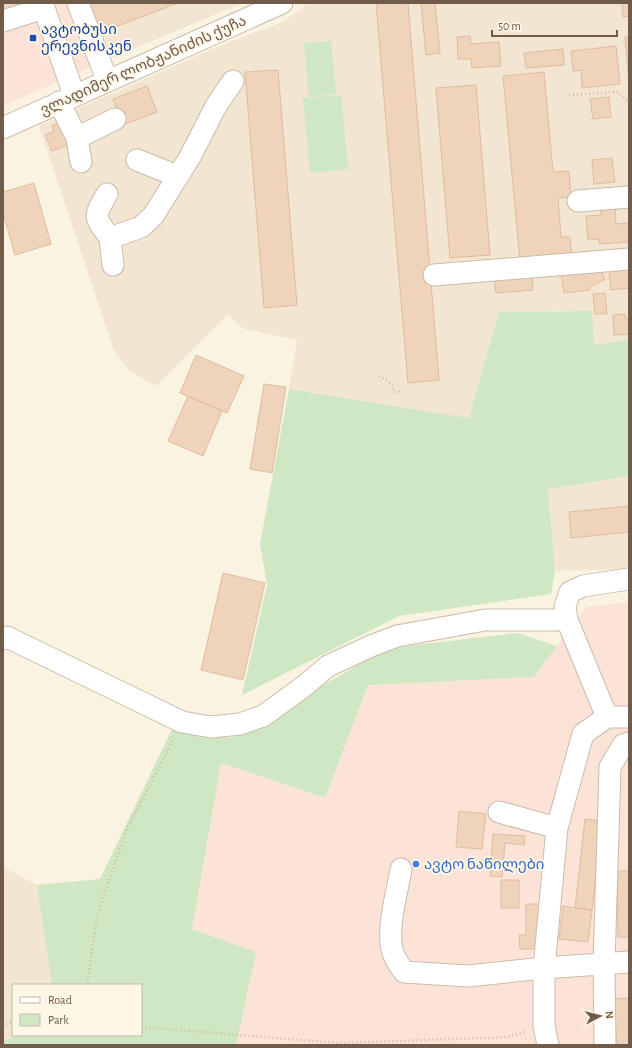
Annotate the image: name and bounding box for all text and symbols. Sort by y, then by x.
scale bar [492,12,617,38]
street label: ვლადიმერ ლობჟანიძის ქუჩა [38,13,249,119]
text: 50 m [498,20,521,32]
place label: ავტობუსი ერევნისკენ [41,22,132,55]
marker: ავტობუსი ერევნისკენ [28,33,38,43]
place label: ავტო ნაწილები [424,857,544,873]
marker: ავტო ნაწილები [411,859,421,869]
legend [12,984,142,1036]
text: Road [48,994,72,1006]
north arrow [580,996,620,1036]
text: N [604,1010,615,1019]
text: Park [48,1014,69,1026]

